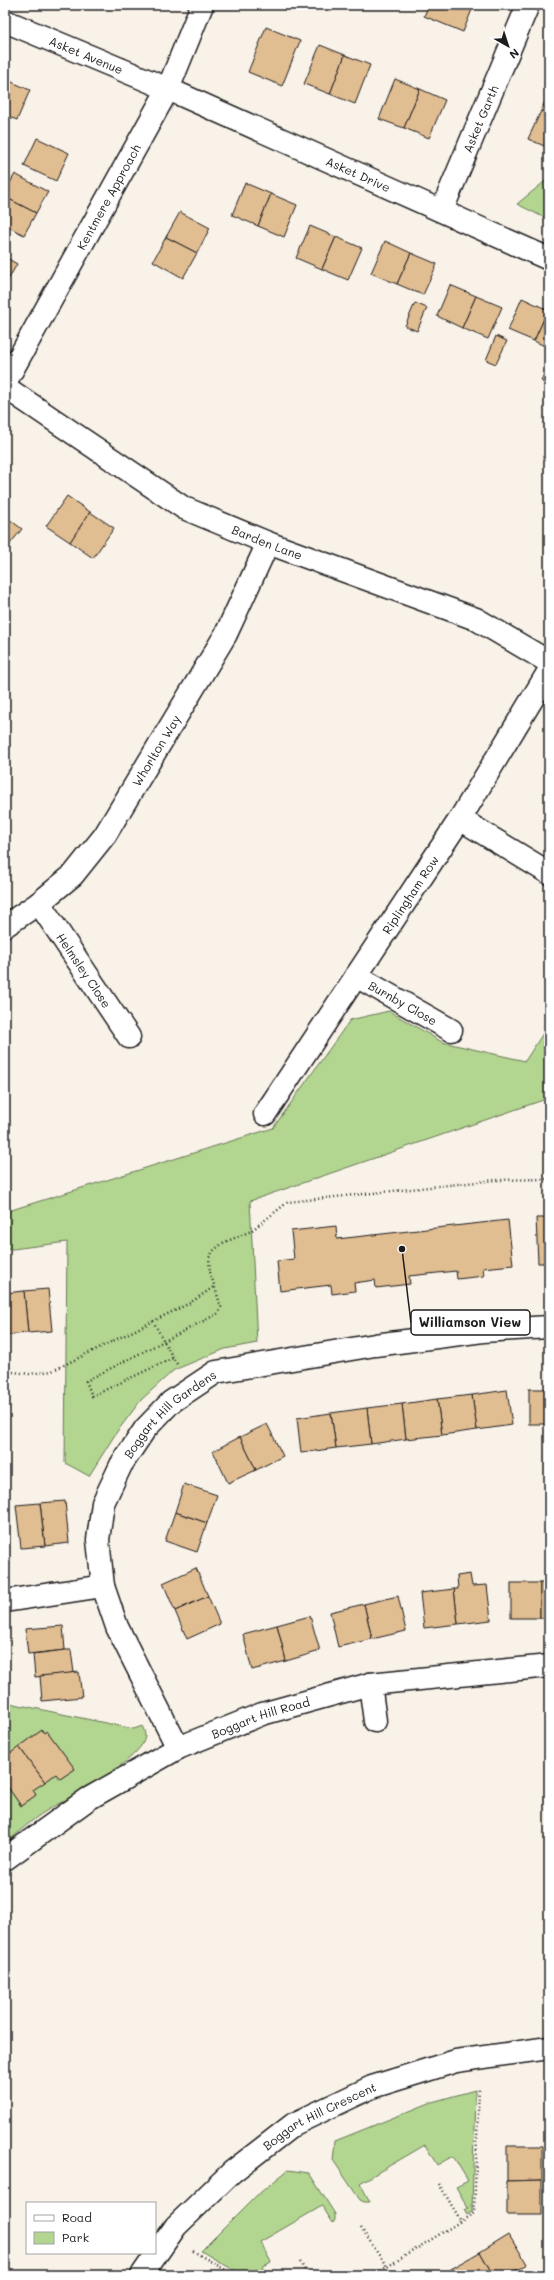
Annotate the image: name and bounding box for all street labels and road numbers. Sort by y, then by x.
street label: Asket Avenue [47,32,126,77]
street label: Asket Garth [459,82,502,155]
street label: Kentmere Approach [73,141,144,252]
street label: Asket Drive [324,153,393,195]
street label: Barden Lane [230,521,305,563]
street label: Whorlton Way [128,712,184,789]
street label: Riplingham Row [378,852,442,937]
street label: Helmsley Close [53,930,115,1011]
street label: Burnby Close [366,977,440,1029]
street label: Boggart Hill Gardens [120,1366,219,1461]
street label: Boggart Hill Road [209,1693,312,1742]
street label: Boggart Hill Crescent [259,2078,378,2153]

